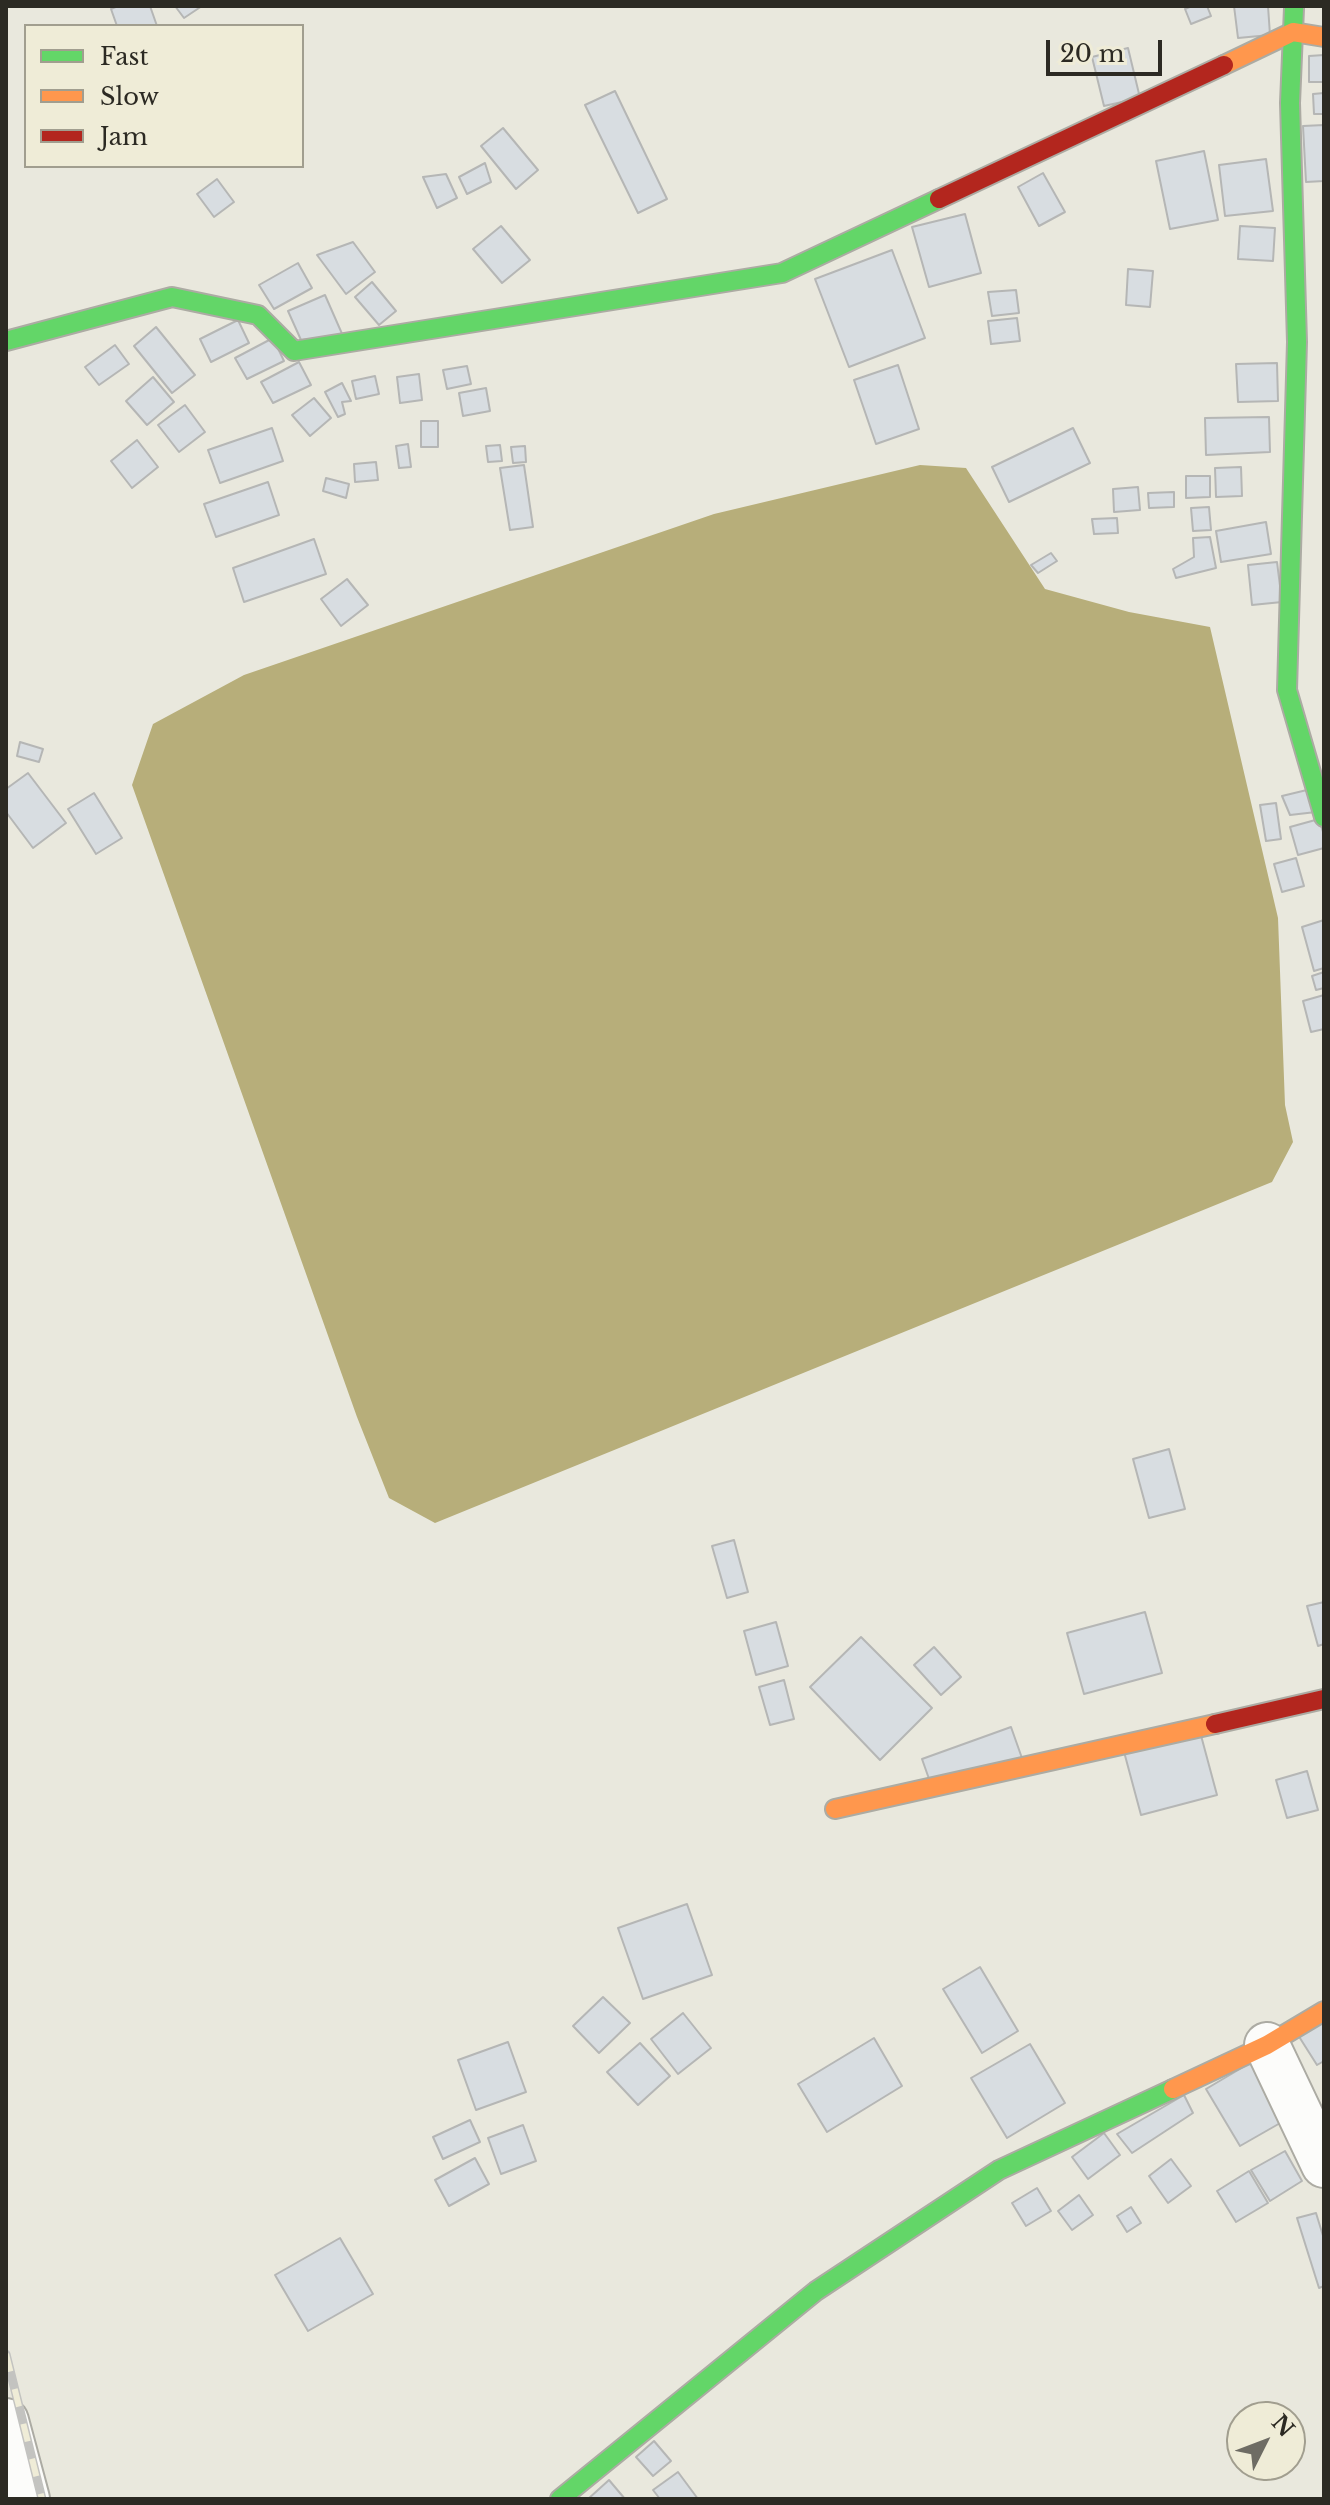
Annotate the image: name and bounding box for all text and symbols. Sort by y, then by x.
legend [24,24,304,168]
scale bar [1050,24,1166,74]
text: 20 m [1060,39,1125,68]
text: Fast [100,42,148,71]
text: Slow [100,82,159,111]
text: Jam [100,122,148,151]
north arrow [1226,2401,1306,2481]
text: N [1266,2409,1300,2443]

